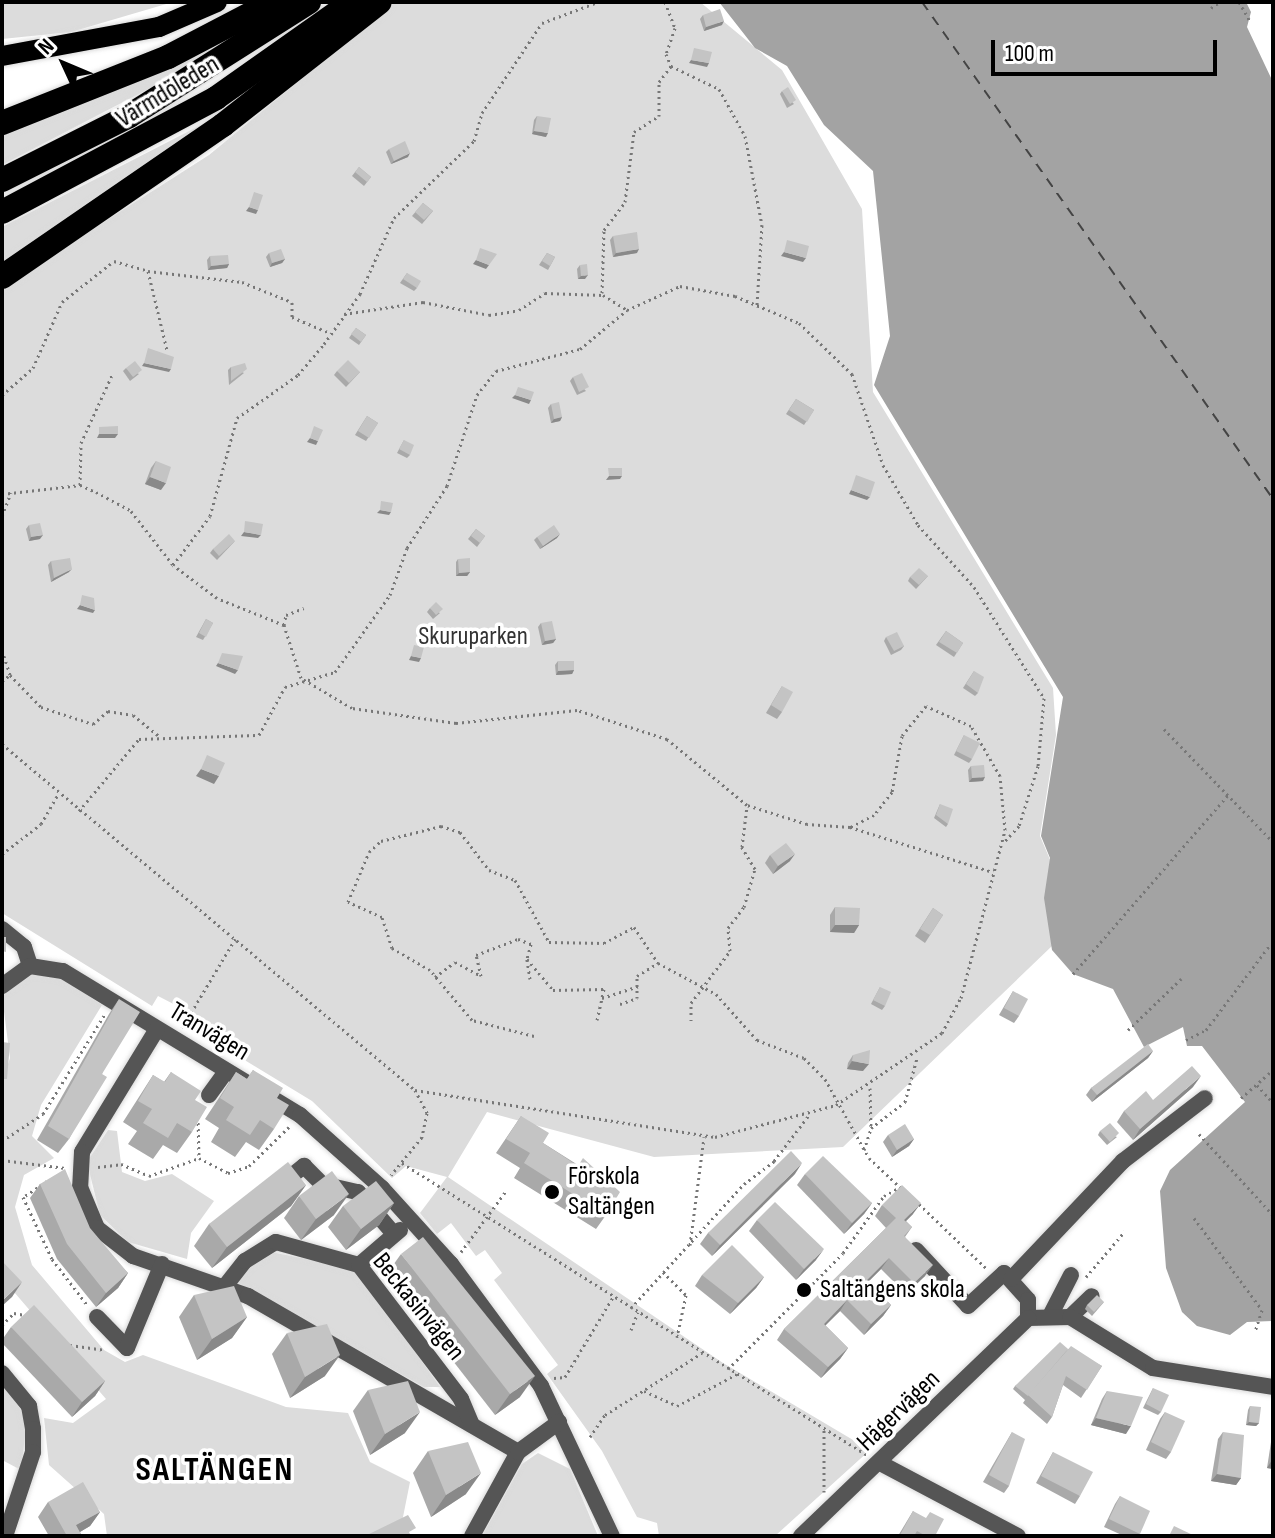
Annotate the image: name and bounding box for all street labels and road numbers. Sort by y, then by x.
street label: Värmdöleden [111,49,225,135]
street label: Tranvägen [163,996,255,1068]
street label: Beckasinvägen [365,1247,471,1367]
street label: Hägervägen [851,1364,947,1458]

